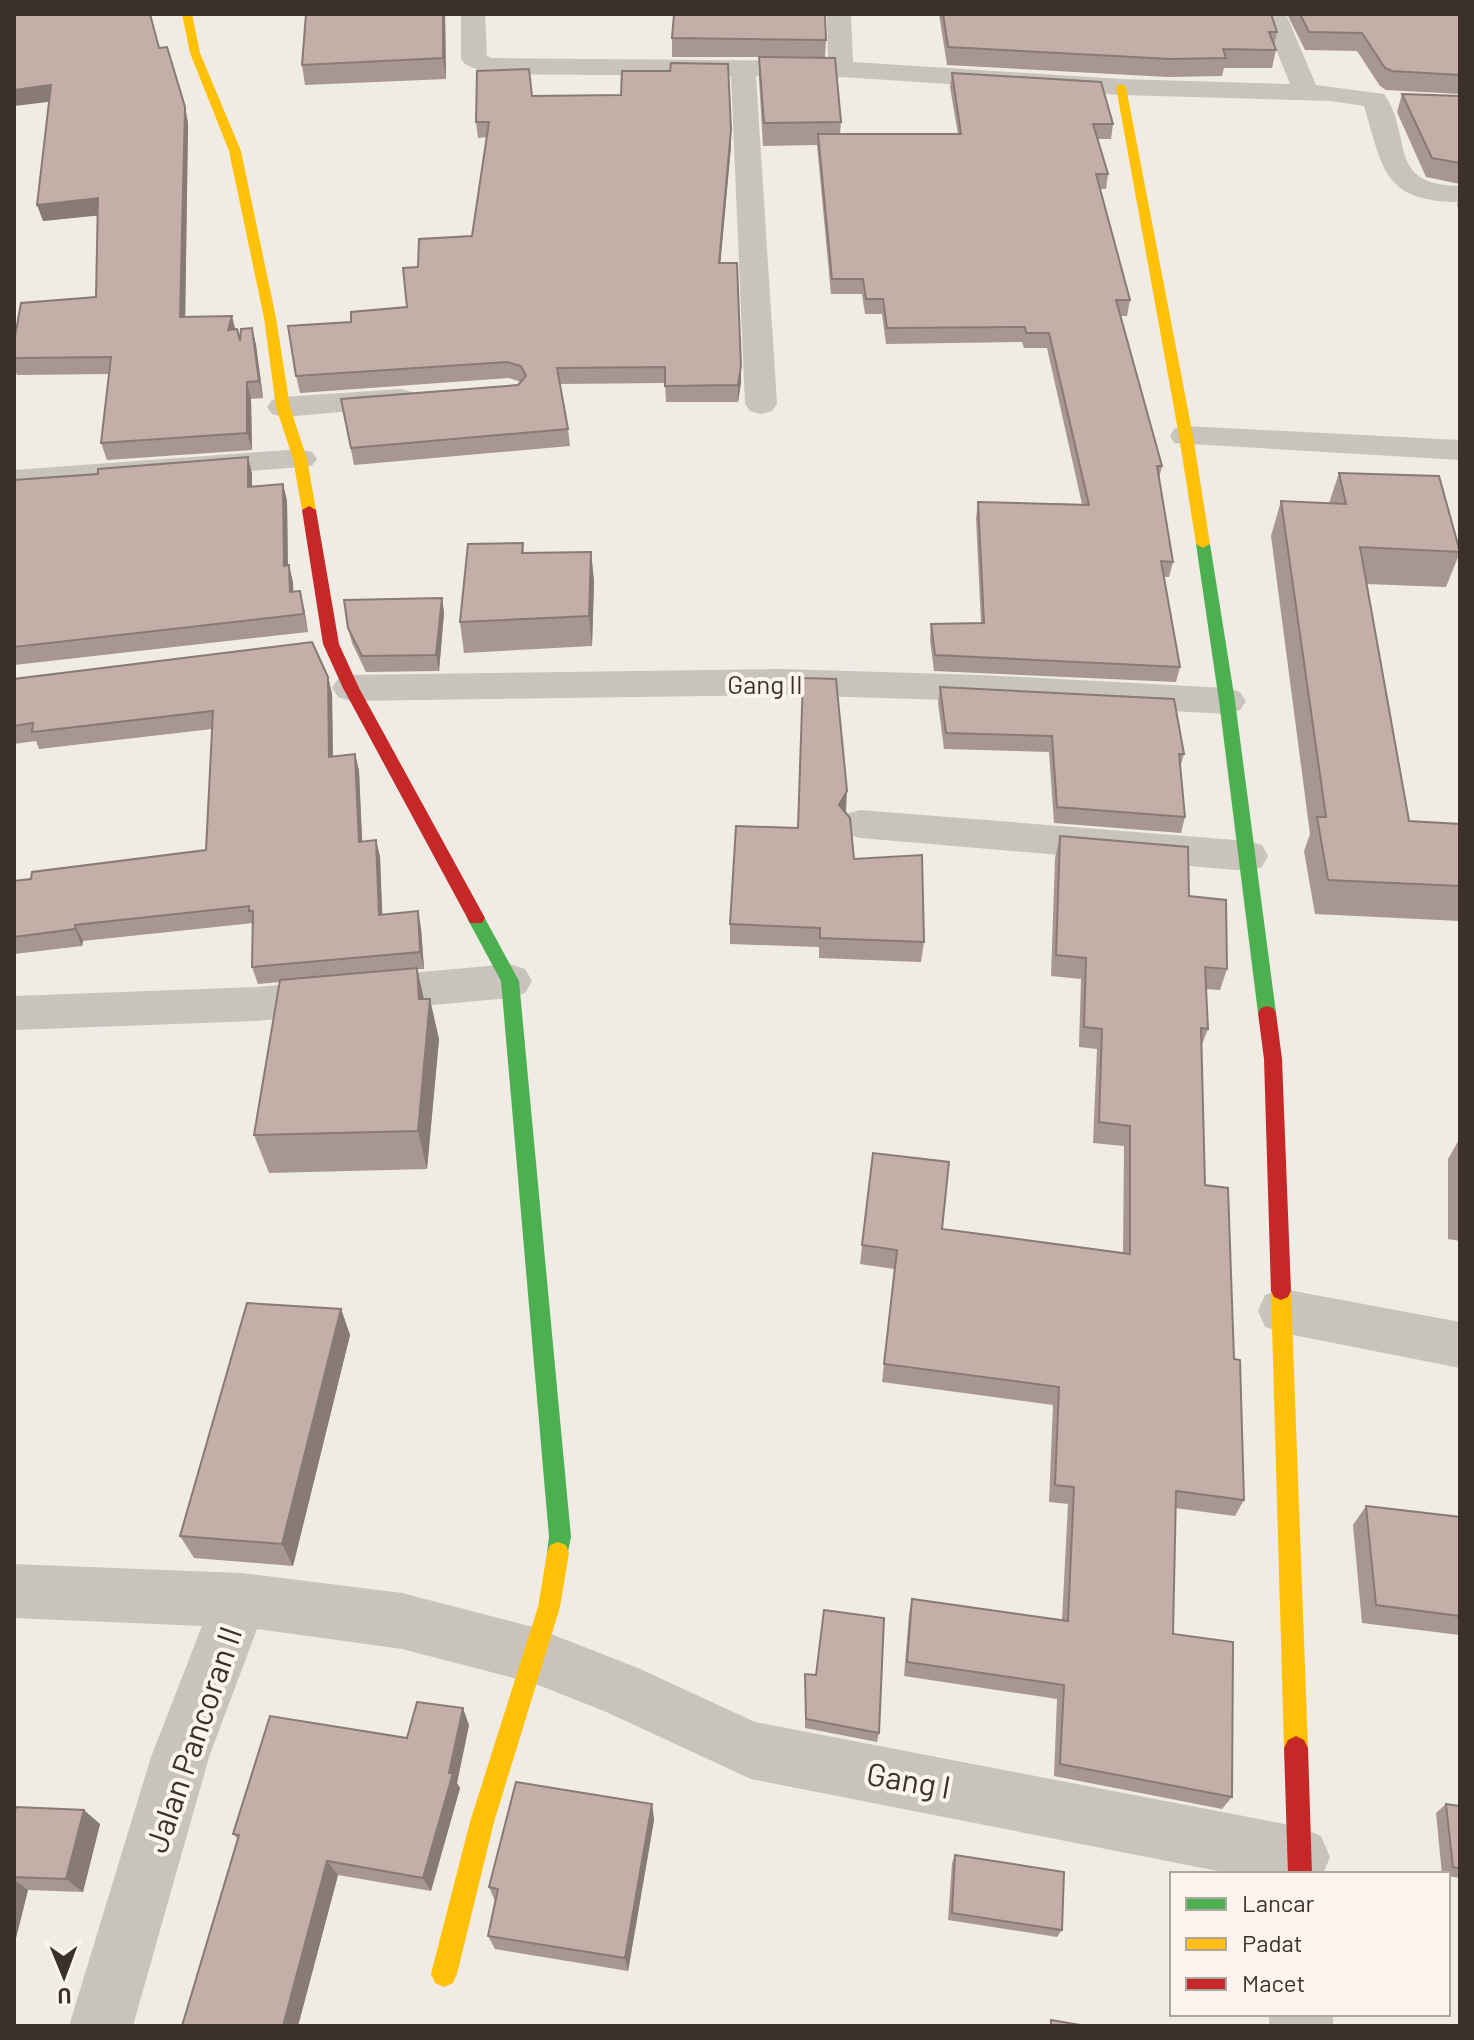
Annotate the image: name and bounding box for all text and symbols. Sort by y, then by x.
street label: Gang II [727,668,803,699]
street label: Jalan Pancoran II [136,1621,248,1857]
street label: Gang I [864,1753,954,1805]
legend [1170,1872,1450,2016]
text: Lancar [1242,1888,1314,1917]
text: Padat [1242,1928,1302,1957]
north arrow [24,1936,104,2016]
text: Macet [1242,1968,1305,1997]
text: U [57,1984,72,2010]

